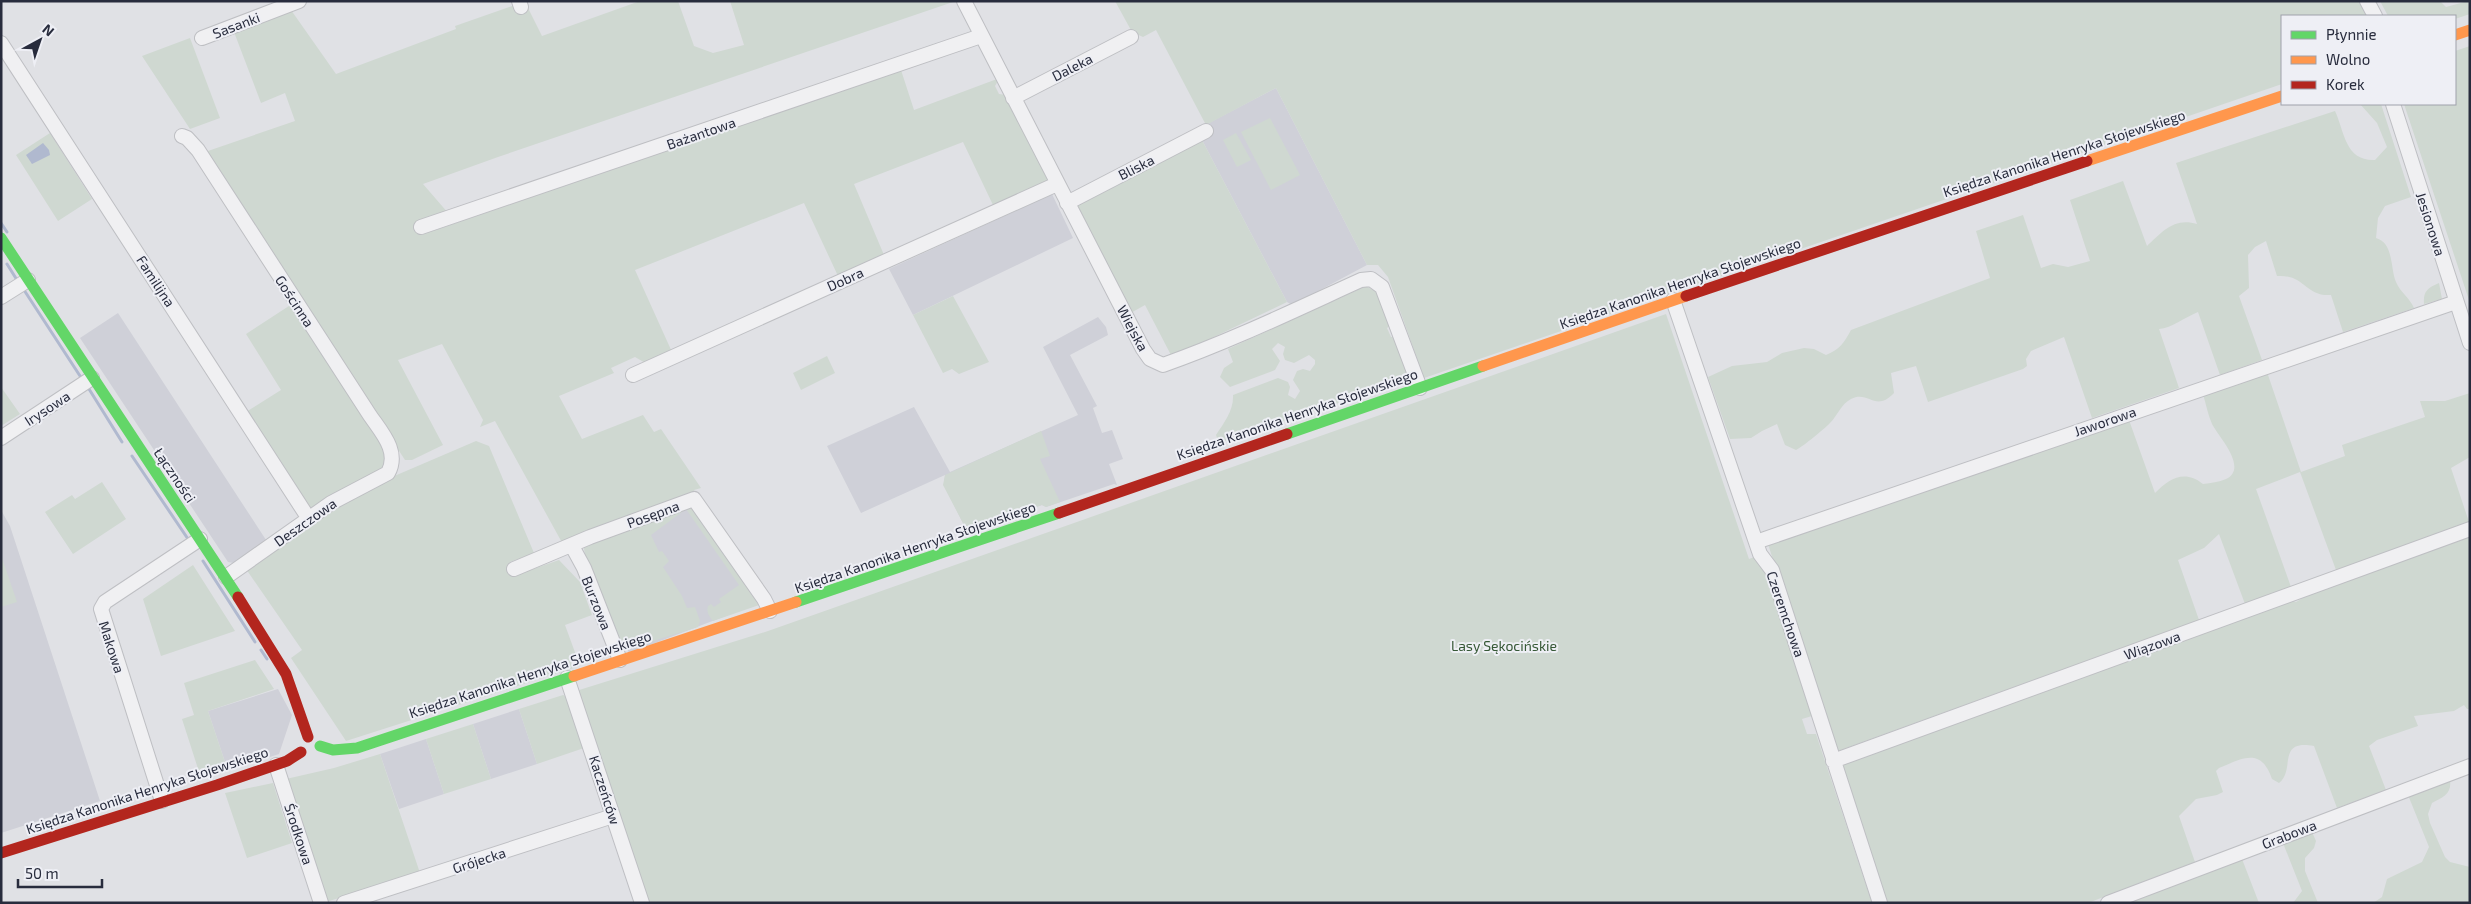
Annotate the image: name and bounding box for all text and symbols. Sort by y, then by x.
street label: Sasanki [210,8,262,42]
north arrow [15,15,65,65]
legend [2281,15,2456,105]
text: N [39,20,58,39]
text: Płynnie [2326,25,2377,43]
street label: Daleka [1049,50,1095,84]
text: Wolno [2326,50,2370,68]
text: Korek [2326,75,2365,93]
street label: Księdza Kanonika Henryka Słojewskiego [1941,106,2187,200]
street label: Bażantowa [664,113,738,153]
street label: Bliska [1115,151,1157,183]
street label: Jesionowa [2413,190,2449,258]
street label: Księdza Kanonika Henryka Słojewskiego [1557,234,1803,332]
street label: Familijna [133,252,179,310]
street label: Dobra [824,263,866,295]
street label: Gościnna [272,272,318,330]
street label: Wiejska [1114,302,1152,354]
street label: Księdza Kanonika Henryka Słojewskiego [1174,365,1420,463]
street label: Irysowa [21,387,73,429]
street label: Jaworowa [2072,402,2138,440]
street label: Łączności [150,444,200,506]
street label: Deszczowa [271,494,339,550]
street label: Posępna [624,497,682,531]
street label: Księdza Kanonika Henryka Słojewskiego [792,498,1038,596]
street label: Czeremchowa [1763,569,1809,659]
street label: Burzowa [579,574,615,632]
street label: Makowa [96,619,128,675]
street label: Księdza Kanonika Henryka Słojewskiego [407,627,653,721]
street label: Wiązowa [2122,627,2182,663]
park label: Lasy Sękocińskie [1451,637,1557,654]
street label: Księdza Kanonika Henryka Słojewskiego [24,743,270,837]
street label: Kaczeńców [586,753,624,827]
street label: Środkowa [281,801,317,867]
street label: Grabowa [2259,816,2319,852]
street label: Grójecka [450,843,508,877]
scale bar [18,856,101,888]
text: 50 m [25,864,59,882]

